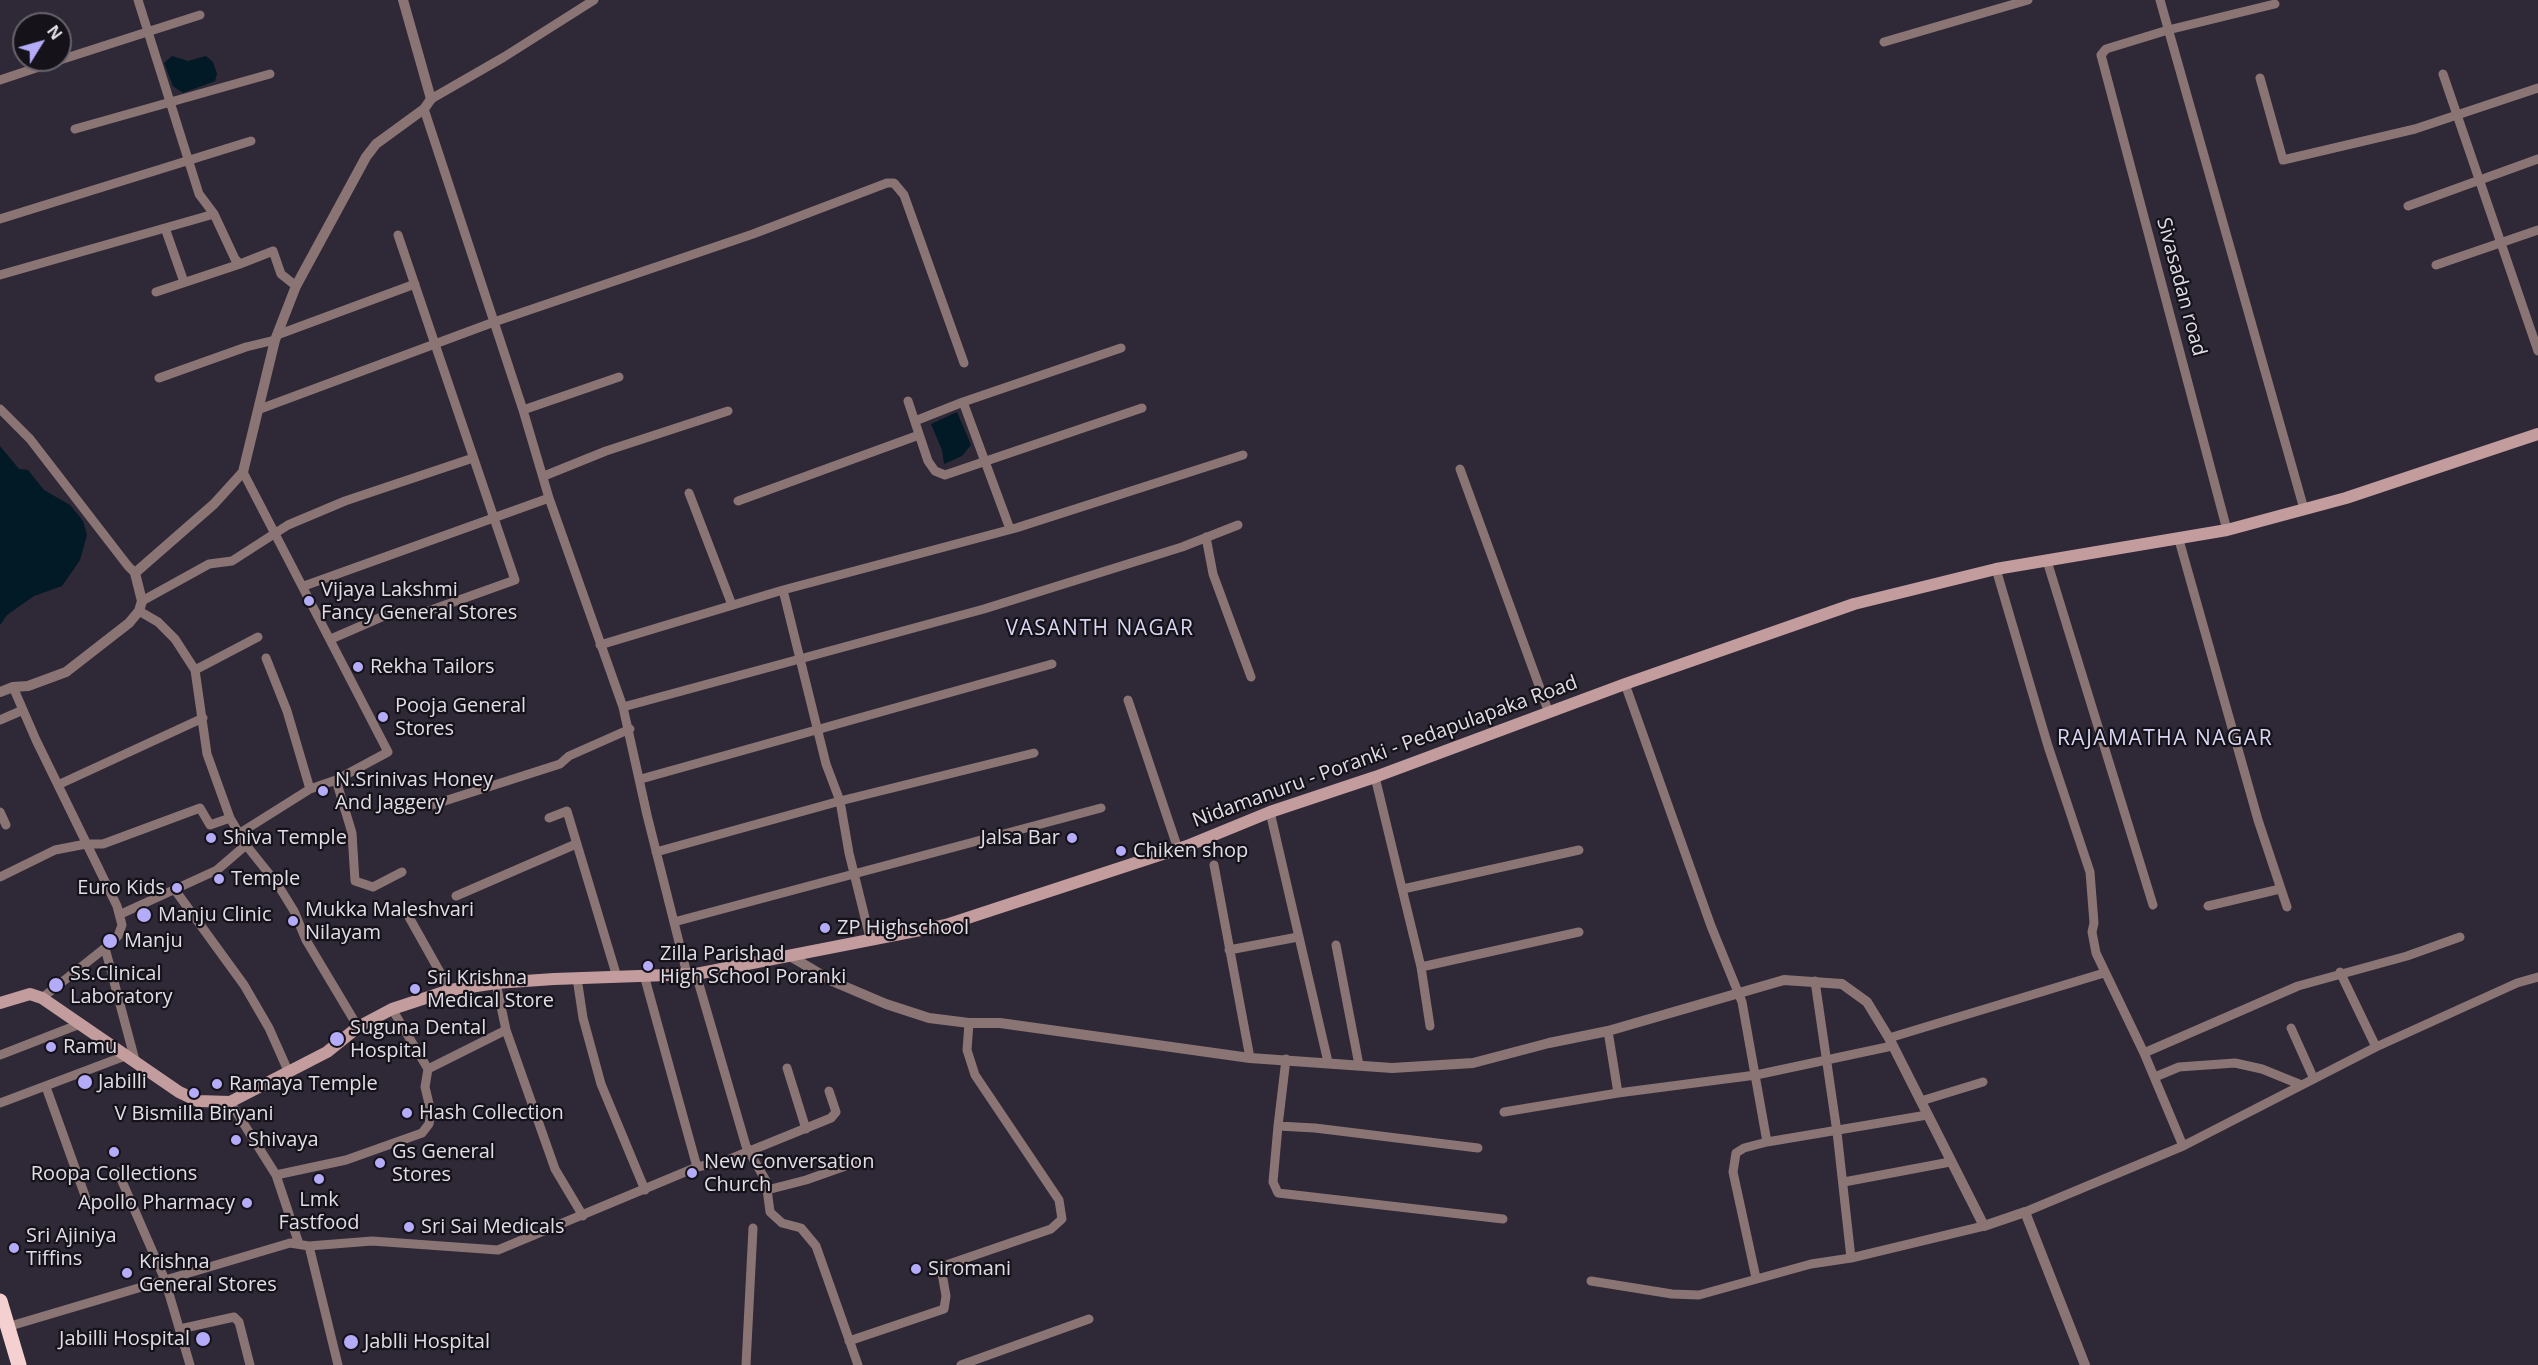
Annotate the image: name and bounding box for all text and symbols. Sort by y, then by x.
north arrow [12,12,72,72]
text: N [42,21,67,44]
street label: Sivasadan road [2151,215,2211,359]
place label: Vijaya Lakshmi Fancy General Stores [321,578,517,625]
marker: Vijaya Lakshmi Fancy General Stores [302,594,316,608]
district label: VASANTH NAGAR [1005,616,1195,642]
place label: Rekha Tailors [370,655,495,679]
marker: Rekha Tailors [351,660,365,674]
street label: Nidamanuru - Poranki - Pedapulapaka Road [1189,671,1581,833]
place label: Pooja General Stores [395,694,526,741]
marker: Pooja General Stores [376,710,390,724]
district label: RAJAMATHA NAGAR [2057,726,2273,752]
place label: N.Srinivas Honey And Jaggery [335,768,493,815]
marker: N.Srinivas Honey And Jaggery [316,784,330,798]
place label: Shiva Temple [223,826,347,850]
place label: Jalsa Bar [980,826,1060,850]
marker: Shiva Temple [204,831,218,845]
marker: Jalsa Bar [1065,831,1079,845]
place label: Chiken shop [1133,839,1248,863]
marker: Chiken shop [1114,844,1128,858]
place label: Temple [231,867,300,891]
marker: Temple [212,872,226,886]
place label: Euro Kids [77,876,165,900]
marker: Euro Kids [170,881,184,895]
place label: Mukka Maleshvari Nilayam [305,898,474,945]
place label: Manju Clinic [158,903,271,927]
marker: Manju Clinic [135,906,153,924]
marker: Mukka Maleshvari Nilayam [286,914,300,928]
place label: ZP Highschool [837,916,969,940]
marker: ZP Highschool [818,921,832,935]
place label: Manju [124,929,183,953]
marker: Manju [101,932,119,950]
place label: Zilla Parishad High School Poranki [660,942,846,989]
marker: Zilla Parishad High School Poranki [641,959,655,973]
place label: Ss.Clinical Laboratory [70,962,172,1009]
place label: Sri Krishna Medical Store [427,966,554,1013]
marker: Ss.Clinical Laboratory [47,976,65,994]
marker: Sri Krishna Medical Store [408,982,422,996]
place label: Suguna Dental Hospital [350,1016,486,1063]
marker: Suguna Dental Hospital [328,1030,346,1048]
place label: Ramu [63,1035,117,1059]
marker: Ramu [44,1040,58,1054]
place label: Jabilli [98,1070,147,1094]
place label: Ramaya Temple [229,1072,378,1096]
marker: Jabilli [76,1073,94,1091]
marker: Ramaya Temple [210,1077,224,1091]
marker: V Bismilla Biryani [187,1086,201,1100]
place label: Hash Collection [419,1101,564,1125]
place label: V Bismilla Biryani [114,1102,274,1126]
marker: Hash Collection [400,1106,414,1120]
place label: Shivaya [248,1128,319,1152]
marker: Shivaya [229,1133,243,1147]
place label: Gs General Stores [392,1140,495,1187]
marker: Roopa Collections [107,1145,121,1159]
place label: New Conversation Church [704,1150,874,1197]
marker: Gs General Stores [373,1156,387,1170]
place label: Roopa Collections [31,1162,197,1186]
marker: New Conversation Church [685,1166,699,1180]
marker: Lmk Fastfood [312,1172,326,1186]
place label: Lmk Fastfood [278,1188,360,1235]
place label: Apollo Pharmacy [78,1191,235,1215]
marker: Apollo Pharmacy [240,1196,254,1210]
place label: Sri Sai Medicals [421,1215,564,1239]
marker: Sri Sai Medicals [402,1220,416,1234]
place label: Sri Ajiniya Tiffins [26,1224,117,1271]
marker: Sri Ajiniya Tiffins [7,1241,21,1255]
place label: Krishna General Stores [139,1250,277,1297]
place label: Siromani [928,1257,1011,1281]
marker: Siromani [909,1262,923,1276]
marker: Krishna General Stores [120,1266,134,1280]
place label: Jabilli Hospital [59,1327,190,1351]
marker: Jabilli Hospital [194,1330,212,1348]
place label: Jablli Hospital [364,1330,490,1354]
marker: Jablli Hospital [342,1333,360,1351]

